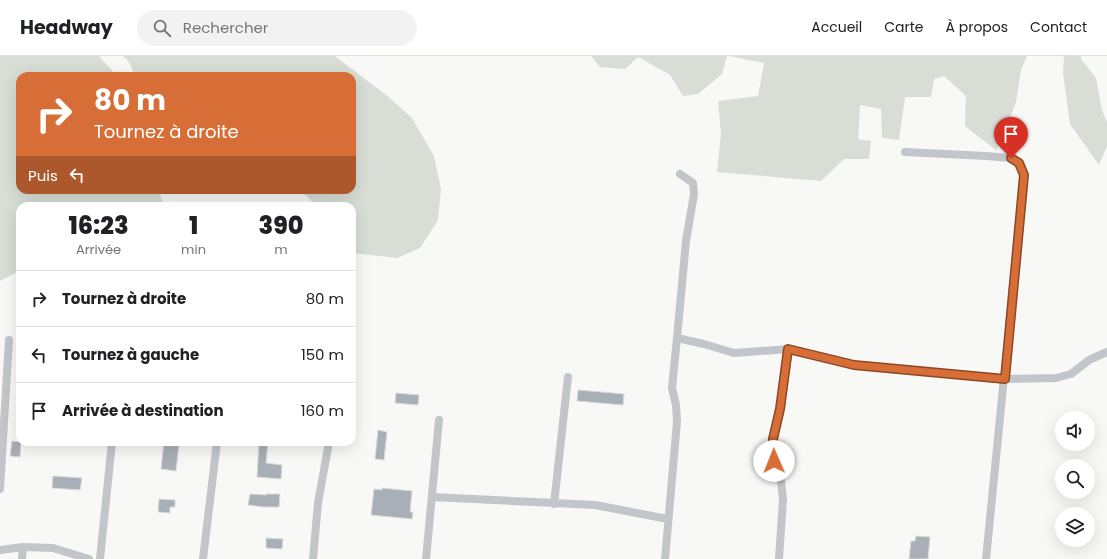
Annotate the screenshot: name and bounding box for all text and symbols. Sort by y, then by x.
search box [137,10,417,46]
text: Headway [20,14,113,41]
icon: search [151,17,173,39]
text: Rechercher [183,17,268,38]
text: Accueil [811,17,862,37]
text: Carte [884,17,924,37]
text: À propos [946,17,1008,37]
text: Contact [1030,17,1087,37]
text: 80 m [94,81,166,120]
icon: right [28,88,80,140]
pin [994,117,1028,158]
text: Tournez à droite [94,119,239,144]
icon: arrive [1000,123,1022,145]
icon: left [66,164,88,186]
text: Puis [28,165,58,186]
text: 16:23 [69,209,129,242]
text: 1 [189,209,198,242]
text: 390 [259,209,303,242]
text: Arrivée [76,240,121,259]
text: min [181,240,206,259]
text: m [274,240,288,259]
icon: right [28,288,50,310]
text: Tournez à droite [62,288,186,309]
text: 80 m [306,288,344,309]
icon: left [28,344,50,366]
text: Tournez à gauche [62,344,199,365]
text: 150 m [301,344,344,365]
icon: arrive [28,400,50,422]
text: Arrivée à destination [62,400,224,421]
text: 160 m [301,400,344,421]
map controls [1055,411,1095,547]
button: sound [1055,411,1095,451]
position arrow [753,440,795,482]
button: search [1055,459,1095,499]
button: layers [1055,507,1095,547]

